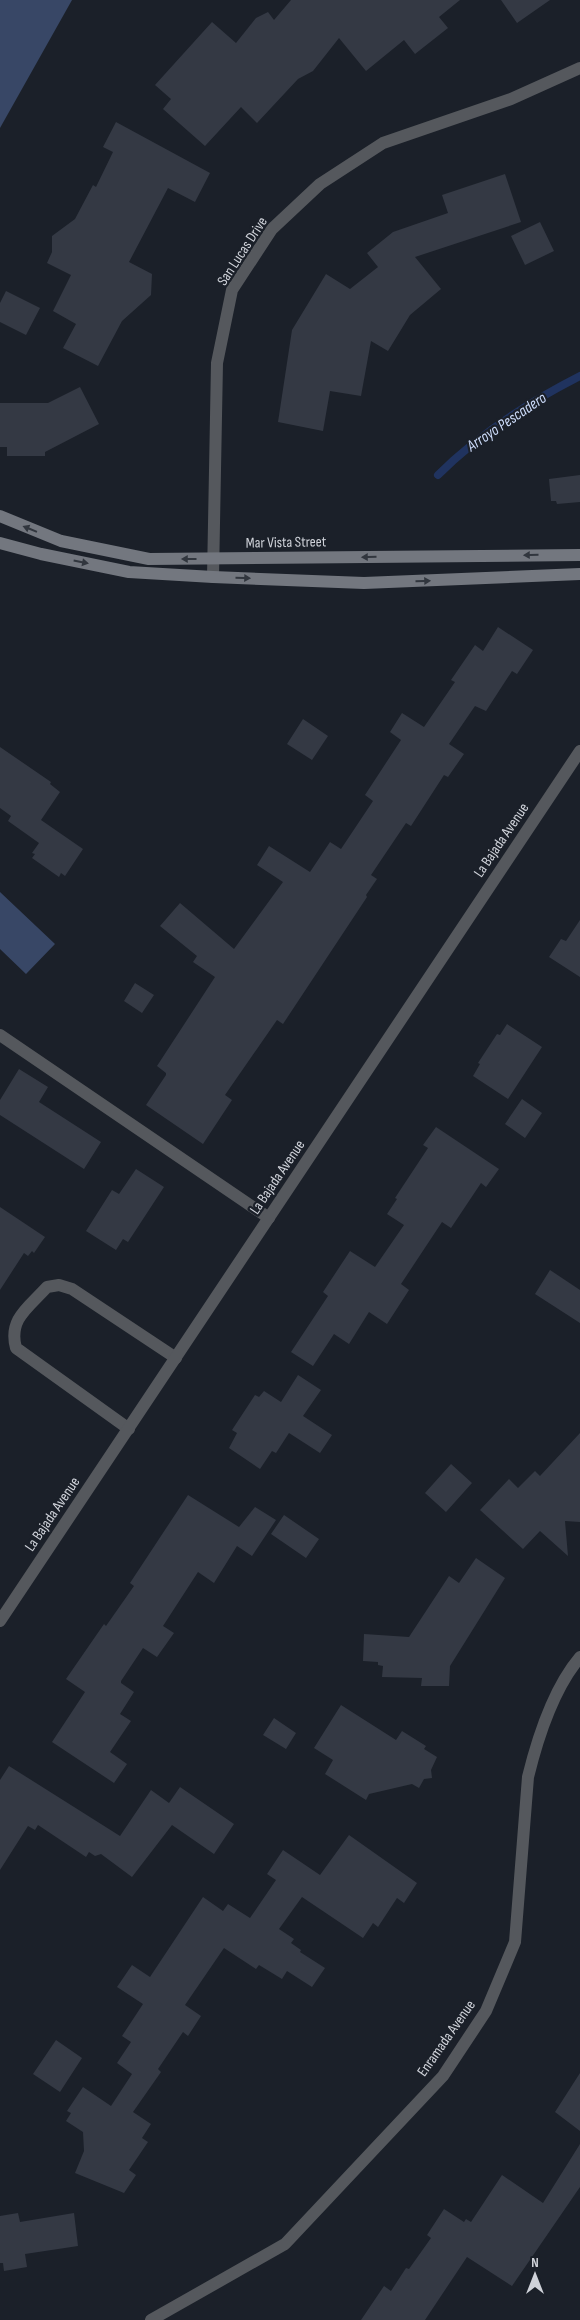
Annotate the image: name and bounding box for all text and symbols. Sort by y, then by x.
street label: San Lucas Drive [213,213,272,289]
water label: Arroyo Pescadero [463,388,551,456]
one-way arrow [23,525,38,532]
street label: Mar Vista Street [246,532,327,553]
one-way arrow [523,551,539,559]
one-way arrow [361,553,377,561]
one-way arrow [181,555,197,563]
one-way arrow [74,558,89,566]
one-way arrow [235,575,251,583]
one-way arrow [415,576,431,584]
street label: La Bajada Avenue [470,799,533,881]
street label: La Bajada Avenue [246,1136,309,1218]
street label: La Bajada Avenue [21,1473,84,1555]
street label: Enramada Avenue [413,1996,480,2080]
north arrow [510,2250,560,2300]
text: N [531,2254,539,2271]

